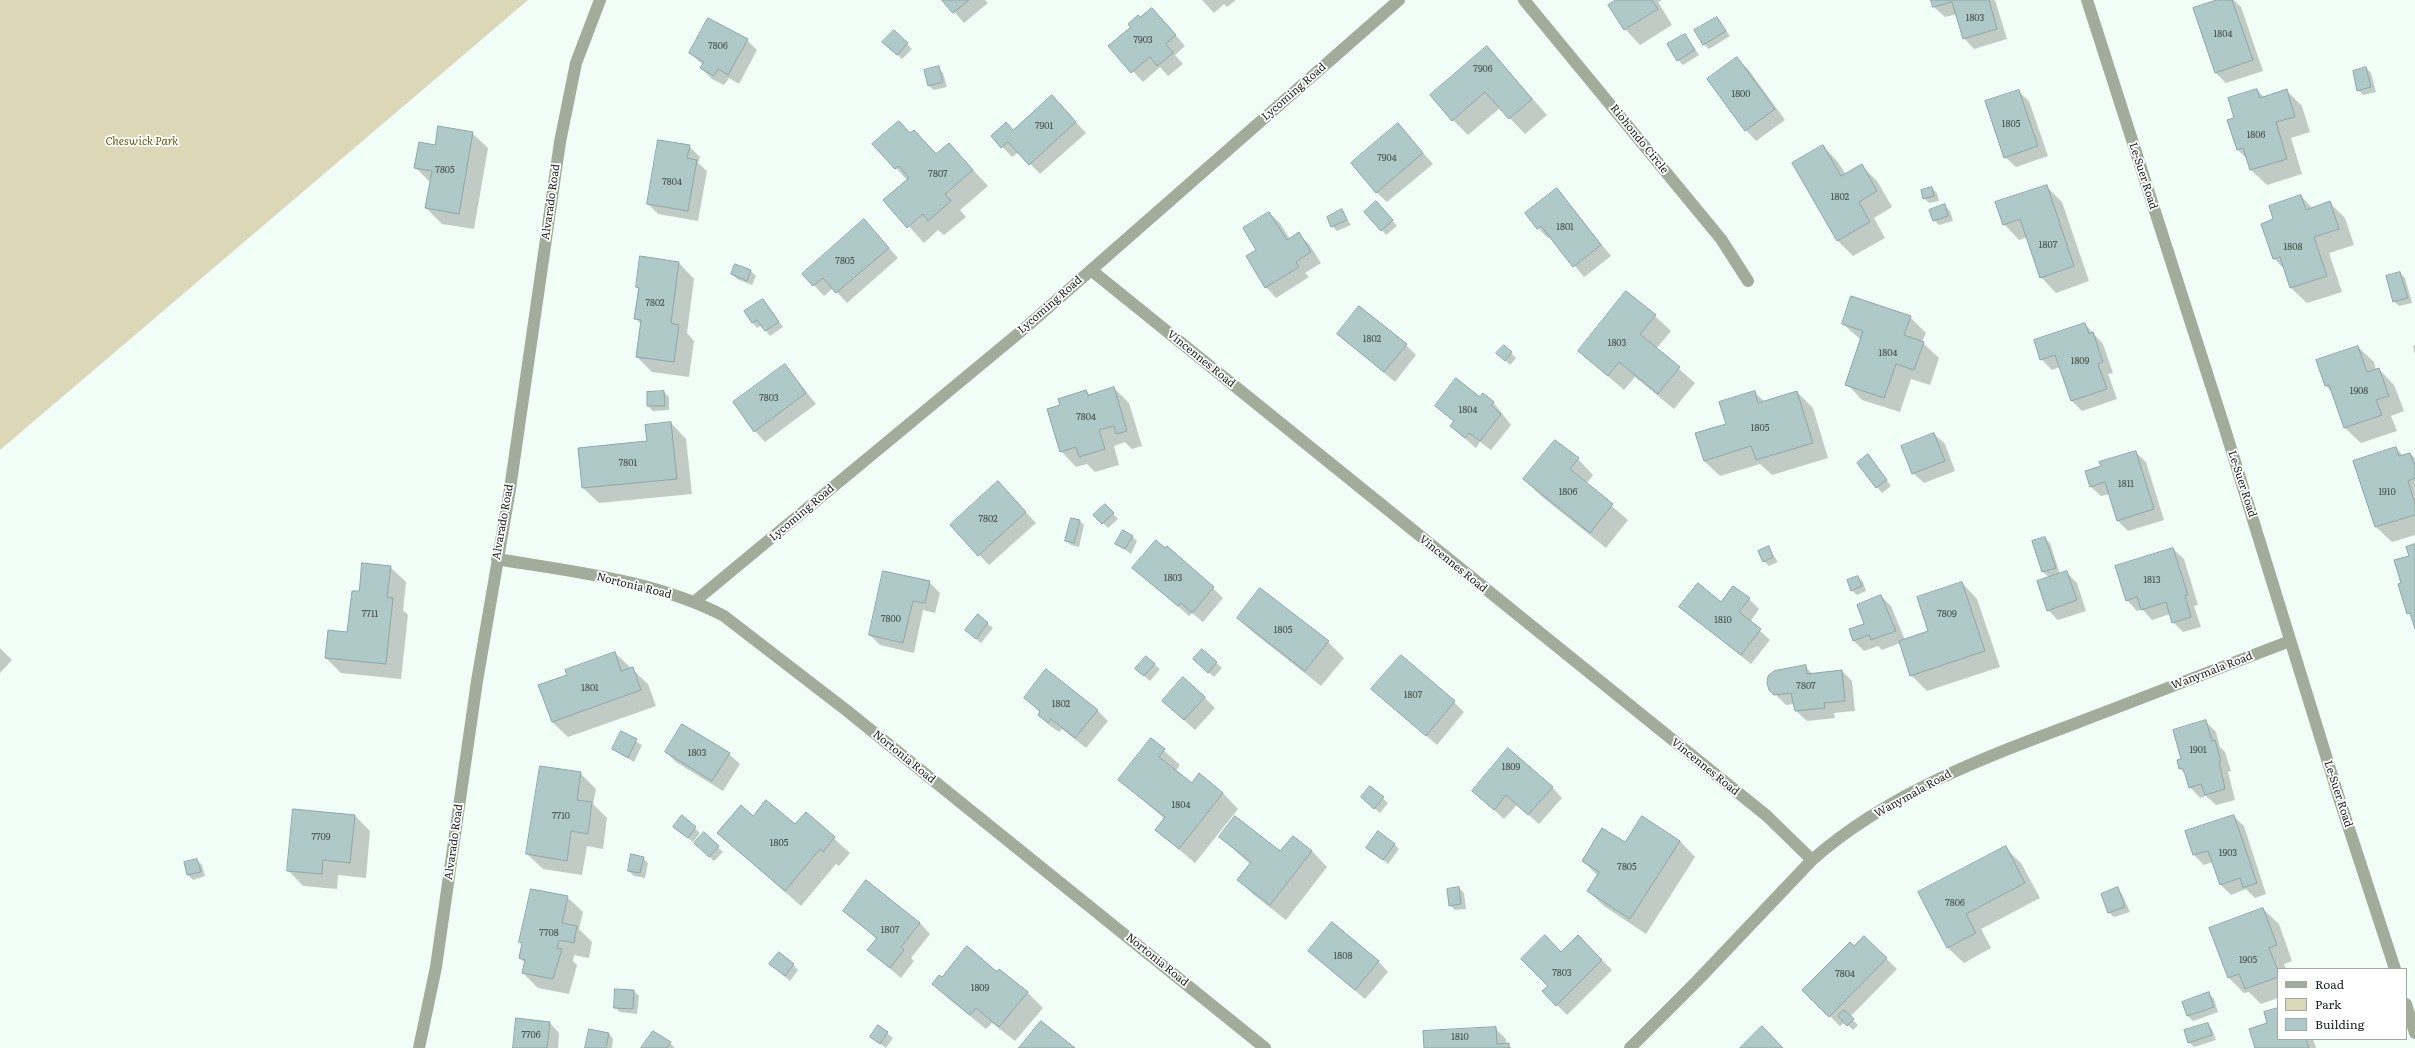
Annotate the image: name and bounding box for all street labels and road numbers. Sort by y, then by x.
street label: Lycoming Road [1259,61,1329,123]
street label: Riohondo Circle [1607,102,1671,176]
street label: Le-Suer Road [2126,141,2160,211]
street label: Alvarado Road [539,163,563,241]
street label: Lycoming Road [1015,274,1085,336]
street label: Vincennes Road [1164,328,1238,390]
street label: Le-Suer Road [2225,449,2259,519]
street label: Lycoming Road [767,482,837,544]
street label: Alvarado Road [490,483,516,561]
street label: Vincennes Road [1416,533,1490,595]
street label: Nortonia Road [595,570,673,602]
street label: Wanymala Road [2170,649,2254,693]
street label: Nortonia Road [870,728,938,786]
street label: Vincennes Road [1668,736,1742,798]
street label: Le-Suer Road [2321,759,2355,829]
street label: Wanymala Road [1872,767,1954,821]
street label: Alvarado Road [442,803,466,881]
street label: Nortonia Road [1123,931,1191,989]

